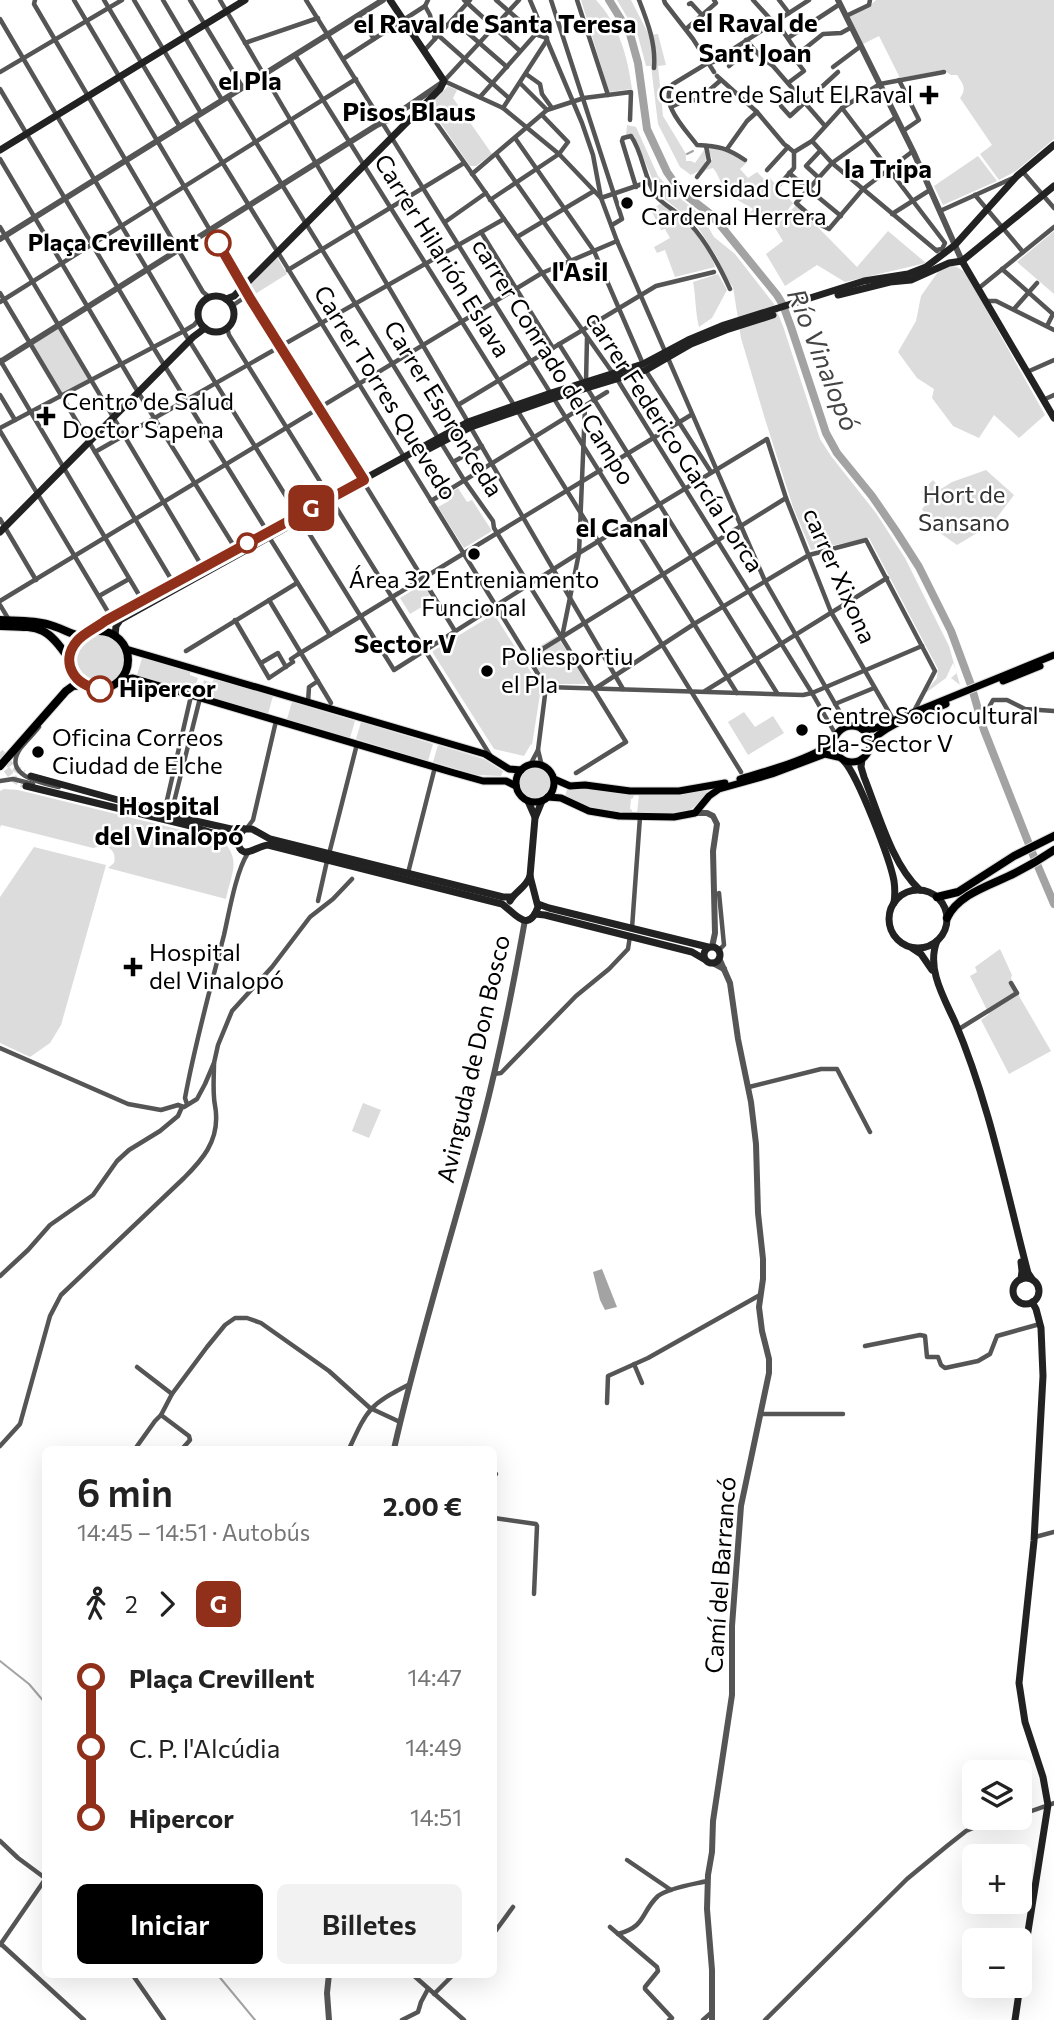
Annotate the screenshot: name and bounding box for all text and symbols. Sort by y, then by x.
district label: el Raval de Sant Joan [692,6,818,67]
district label: el Raval de Santa Teresa [354,7,636,38]
district label: el Pla [218,64,282,95]
place label: Centre de Salut El Raval [658,79,913,108]
marker: Centre de Salut El Raval [919,85,939,105]
district label: Pisos Blaus [342,95,476,126]
street label: Carrer Hilarión Eslava [369,148,518,362]
district label: la Tripa [844,152,932,183]
place label: Universidad CEU Cardenal Herrera [641,173,827,230]
marker: Universidad CEU Cardenal Herrera [619,195,635,211]
place label: Plaça Crevillent [28,227,199,256]
marker: Plaça Crevillent [205,230,231,256]
street label: carrer Conrado del Campo [466,233,642,490]
district label: l'Asil [552,255,608,286]
street label: Carrer Torres Quevedo [308,280,464,505]
water label: Río Vinalopó [782,284,867,435]
street label: carrer Federico García Lorca [580,305,771,577]
street label: Carrer Espronceda [378,315,510,502]
place label: Centro de Salud Doctor Sapena [62,386,234,443]
marker: Centro de Salud Doctor Sapena [36,406,56,426]
park label: Hort de Sansano [918,479,1010,536]
line badge: G [288,485,334,531]
text: G [302,493,320,522]
street label: carrer Xixona [798,503,883,648]
district label: el Canal [575,511,669,542]
unlabelled marker [237,533,257,553]
marker: Área 32 Entreniamento Funcional [466,546,482,562]
place label: Área 32 Entreniamento Funcional [349,564,599,621]
district label: Sector V [354,627,456,658]
place label: Poliesportiu el Pla [501,641,633,698]
marker: Poliesportiu el Pla [479,663,495,679]
place label: Hipercor [119,673,216,702]
marker: Hipercor [87,676,113,702]
place label: Centre Sociocultural Pla-Sector V [816,700,1039,757]
place label: Oficina Correos Ciudad de Elche [52,722,223,779]
marker: Centre Sociocultural Pla-Sector V [794,722,810,738]
marker: Oficina Correos Ciudad de Elche [30,744,46,760]
district label: Hospital del Vinalopó [95,789,243,850]
street label: Avinguda de Don Bosco [430,932,515,1185]
place label: Hospital del Vinalopó [149,937,284,994]
marker: Hospital del Vinalopó [123,957,143,977]
text: 6 min [77,1468,173,1515]
street label: Camí del Barrancó [698,1475,741,1674]
text: 2.00 € [383,1490,462,1521]
text: 14:45 – 14:51 · Autobús [77,1518,310,1546]
icon: walk [77,1585,115,1623]
icon: forward [148,1585,186,1623]
text: G [210,1589,227,1618]
text: 2 [125,1590,138,1618]
text: Plaça Crevillent [129,1662,315,1693]
text: 14:47 [407,1663,462,1691]
text: C. P. l'Alcúdia [129,1732,280,1763]
text: 14:49 [405,1733,462,1761]
map controls [962,1760,1032,1998]
button: layers [962,1760,1032,1830]
text: Hipercor [129,1802,234,1833]
text: 14:51 [410,1803,462,1831]
button: + [962,1844,1032,1914]
button: Iniciar [77,1884,263,1964]
button: Billetes [277,1884,462,1964]
button: − [962,1928,1032,1998]

